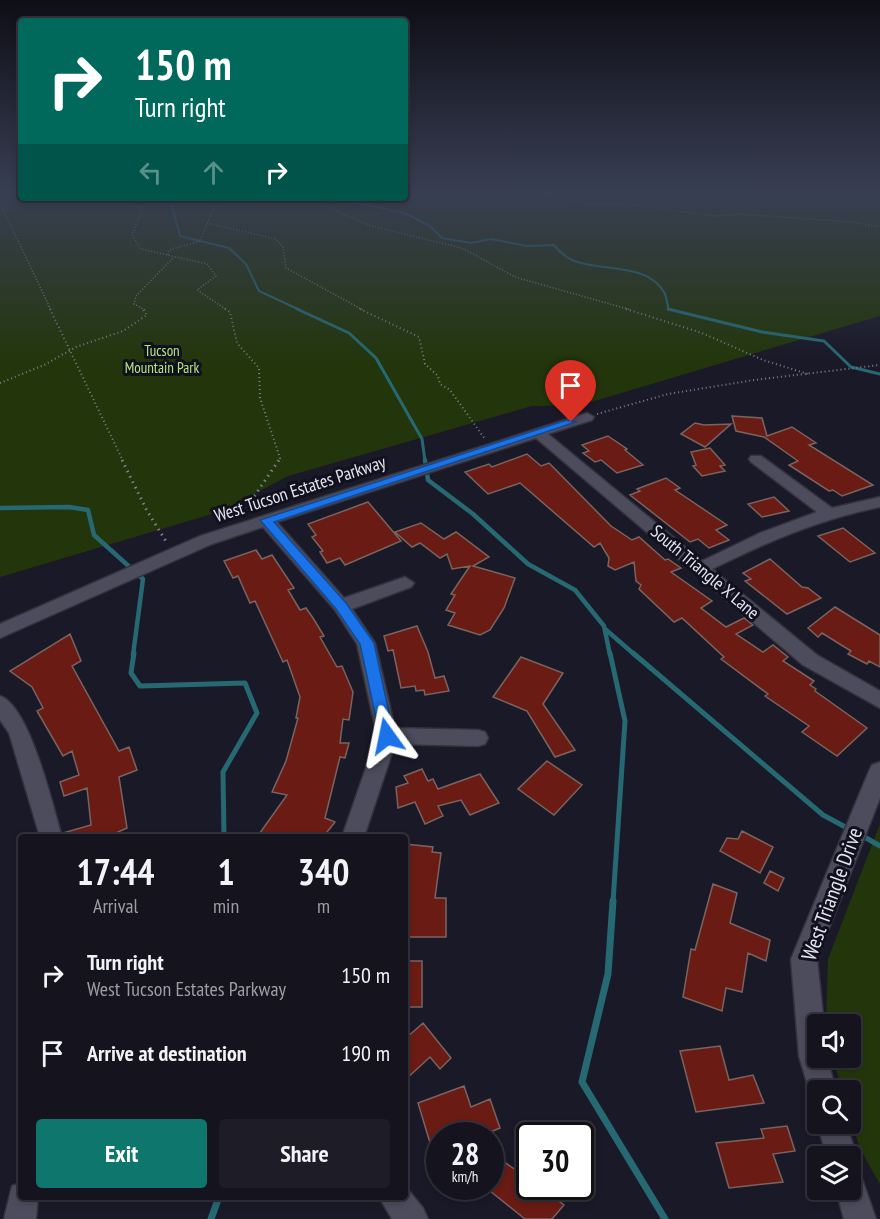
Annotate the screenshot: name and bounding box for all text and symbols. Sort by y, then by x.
text: 150 m [135,37,232,92]
icon: right [36,42,114,120]
text: Turn right [135,90,226,124]
icon: left [134,156,167,189]
icon: ahead [197,156,230,189]
icon: right [260,156,293,189]
park label: Tucson Mountain Park [125,341,199,377]
pin [545,360,596,422]
icon: arrive [554,369,587,402]
street label: West Tucson Estates Parkway [211,450,389,527]
street label: South Triangle X Lane [646,519,764,624]
position arrow [355,704,419,768]
street label: West Triangle Drive [795,824,868,964]
text: 17:44 [77,848,154,895]
text: 1 [217,848,235,895]
text: 340 [298,848,349,895]
text: Arrival [93,893,138,919]
text: min [213,893,239,919]
text: m [317,893,330,919]
text: Turn right [87,948,164,976]
icon: right [36,959,69,992]
text: 150 m [341,961,390,989]
text: West Tucson Estates Parkway [87,976,286,1002]
map controls [807,1014,861,1200]
button: sound [807,1014,861,1068]
icon: arrive [36,1037,69,1070]
text: Arrive at destination [87,1039,247,1067]
text: 190 m [341,1039,390,1067]
button: search [807,1080,861,1134]
button: Exit [36,1119,207,1188]
button: Share [219,1119,390,1188]
speed limit sign: 30 [516,1122,594,1200]
text: 28 [451,1134,479,1173]
button: layers [807,1146,861,1200]
text: km/h [452,1167,478,1186]

